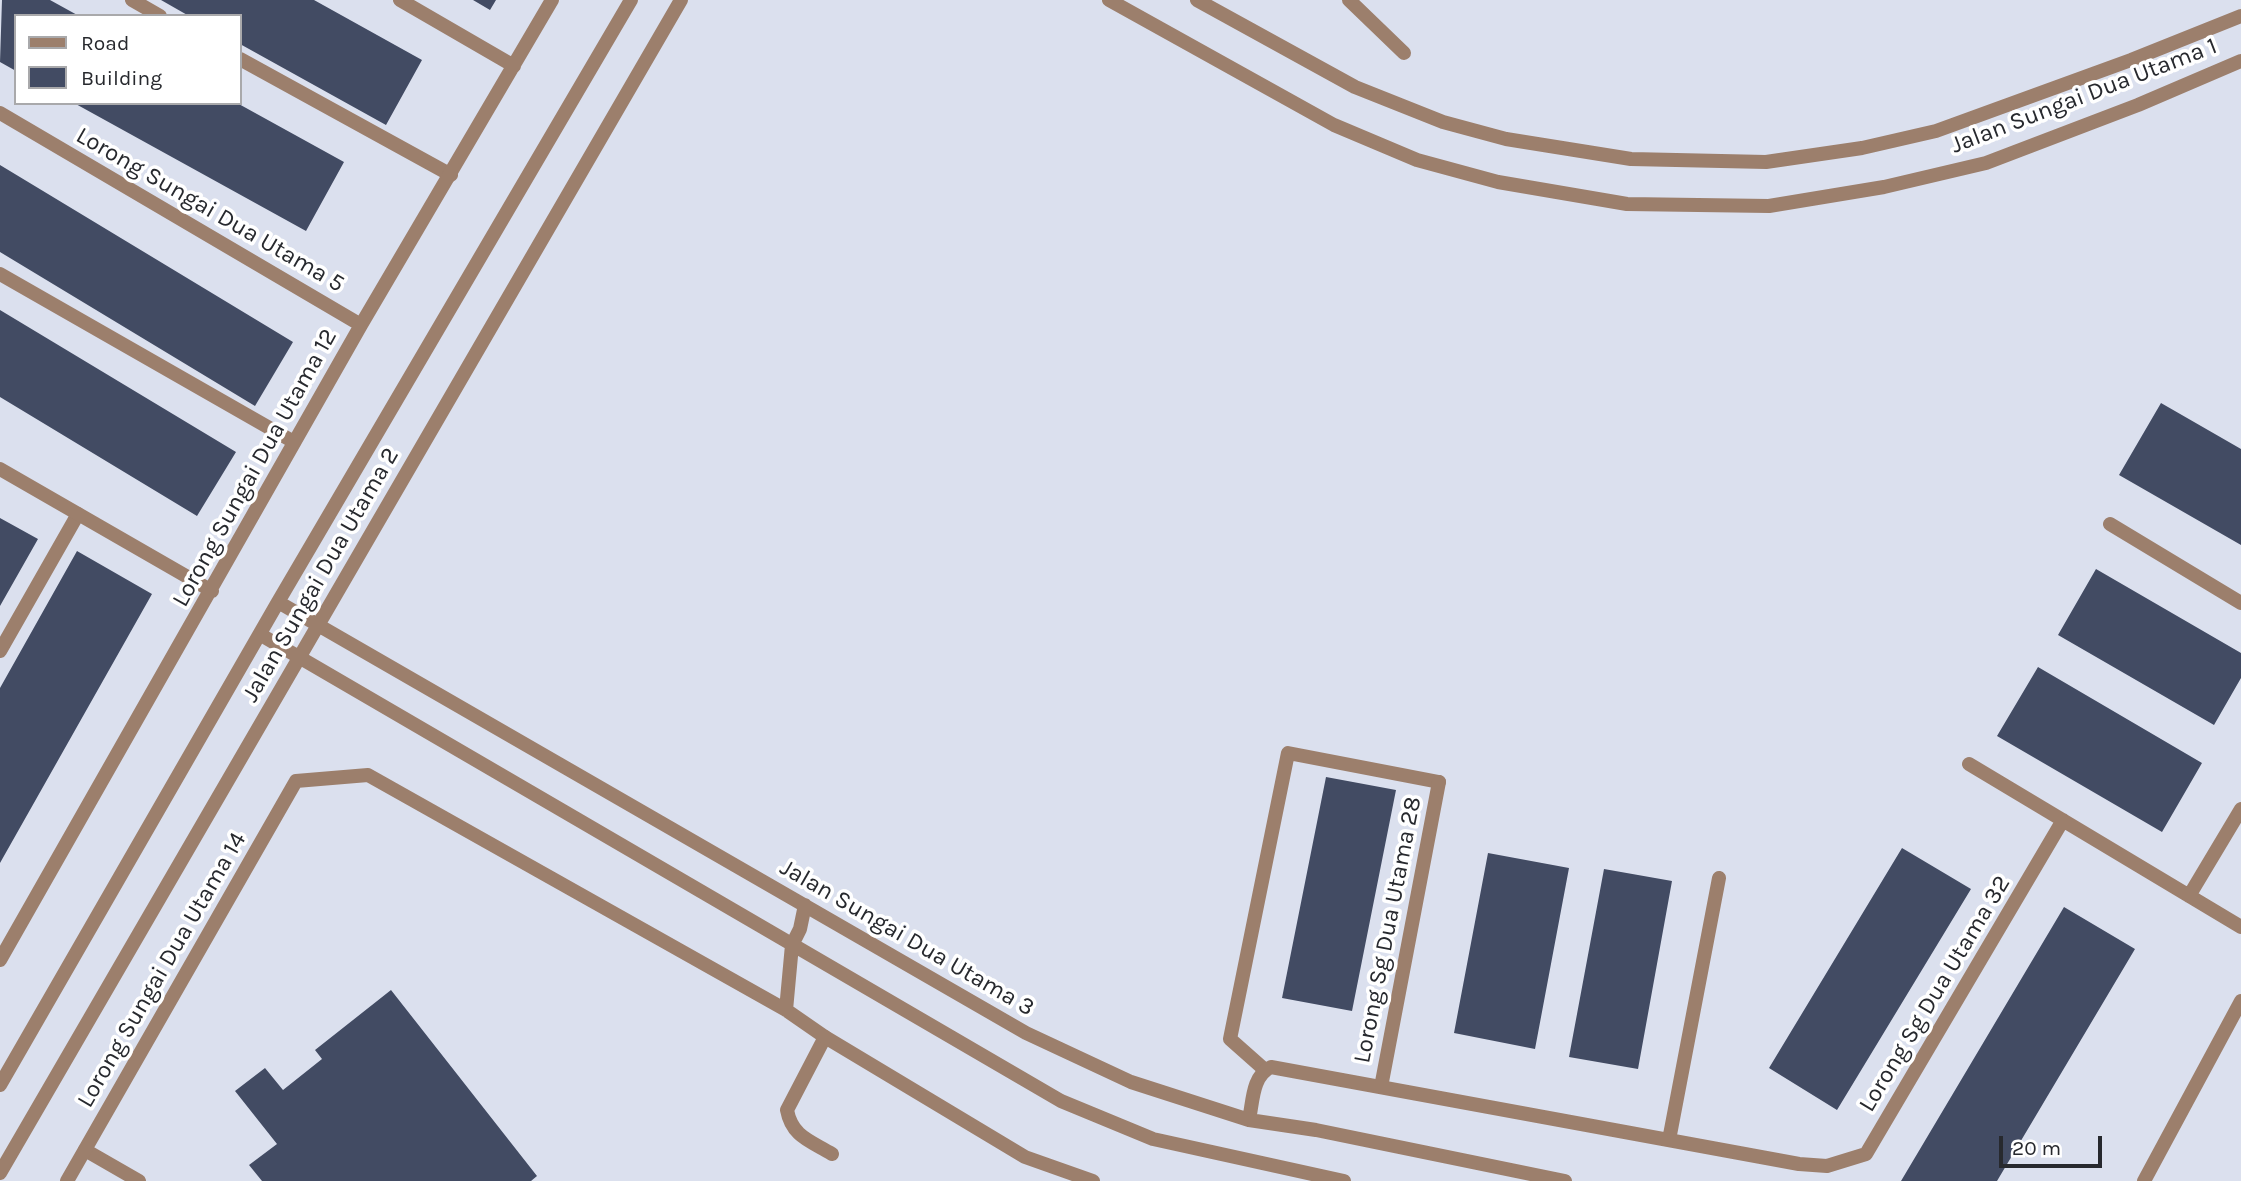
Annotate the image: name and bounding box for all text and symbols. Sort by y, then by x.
legend [14,14,242,105]
text: Road [81,31,129,55]
street label: Jalan Sungai Dua Utama 1 [1947,32,2221,160]
text: Building [81,66,162,90]
street label: Lorong Sungai Dua Utama 5 [71,121,349,299]
street label: Lorong Sungai Dua Utama 12 [166,324,344,612]
street label: Jalan Sungai Dua Utama 2 [236,443,406,707]
street label: Lorong Sg Dua Utama 28 [1348,794,1428,1066]
street label: Lorong Sungai Dua Utama 14 [71,827,253,1113]
street label: Jalan Sungai Dua Utama 3 [775,853,1039,1023]
street label: Lorong Sg Dua Utama 32 [1853,871,2017,1117]
scale bar [2003,1122,2106,1166]
text: 20 m [2012,1136,2061,1160]

